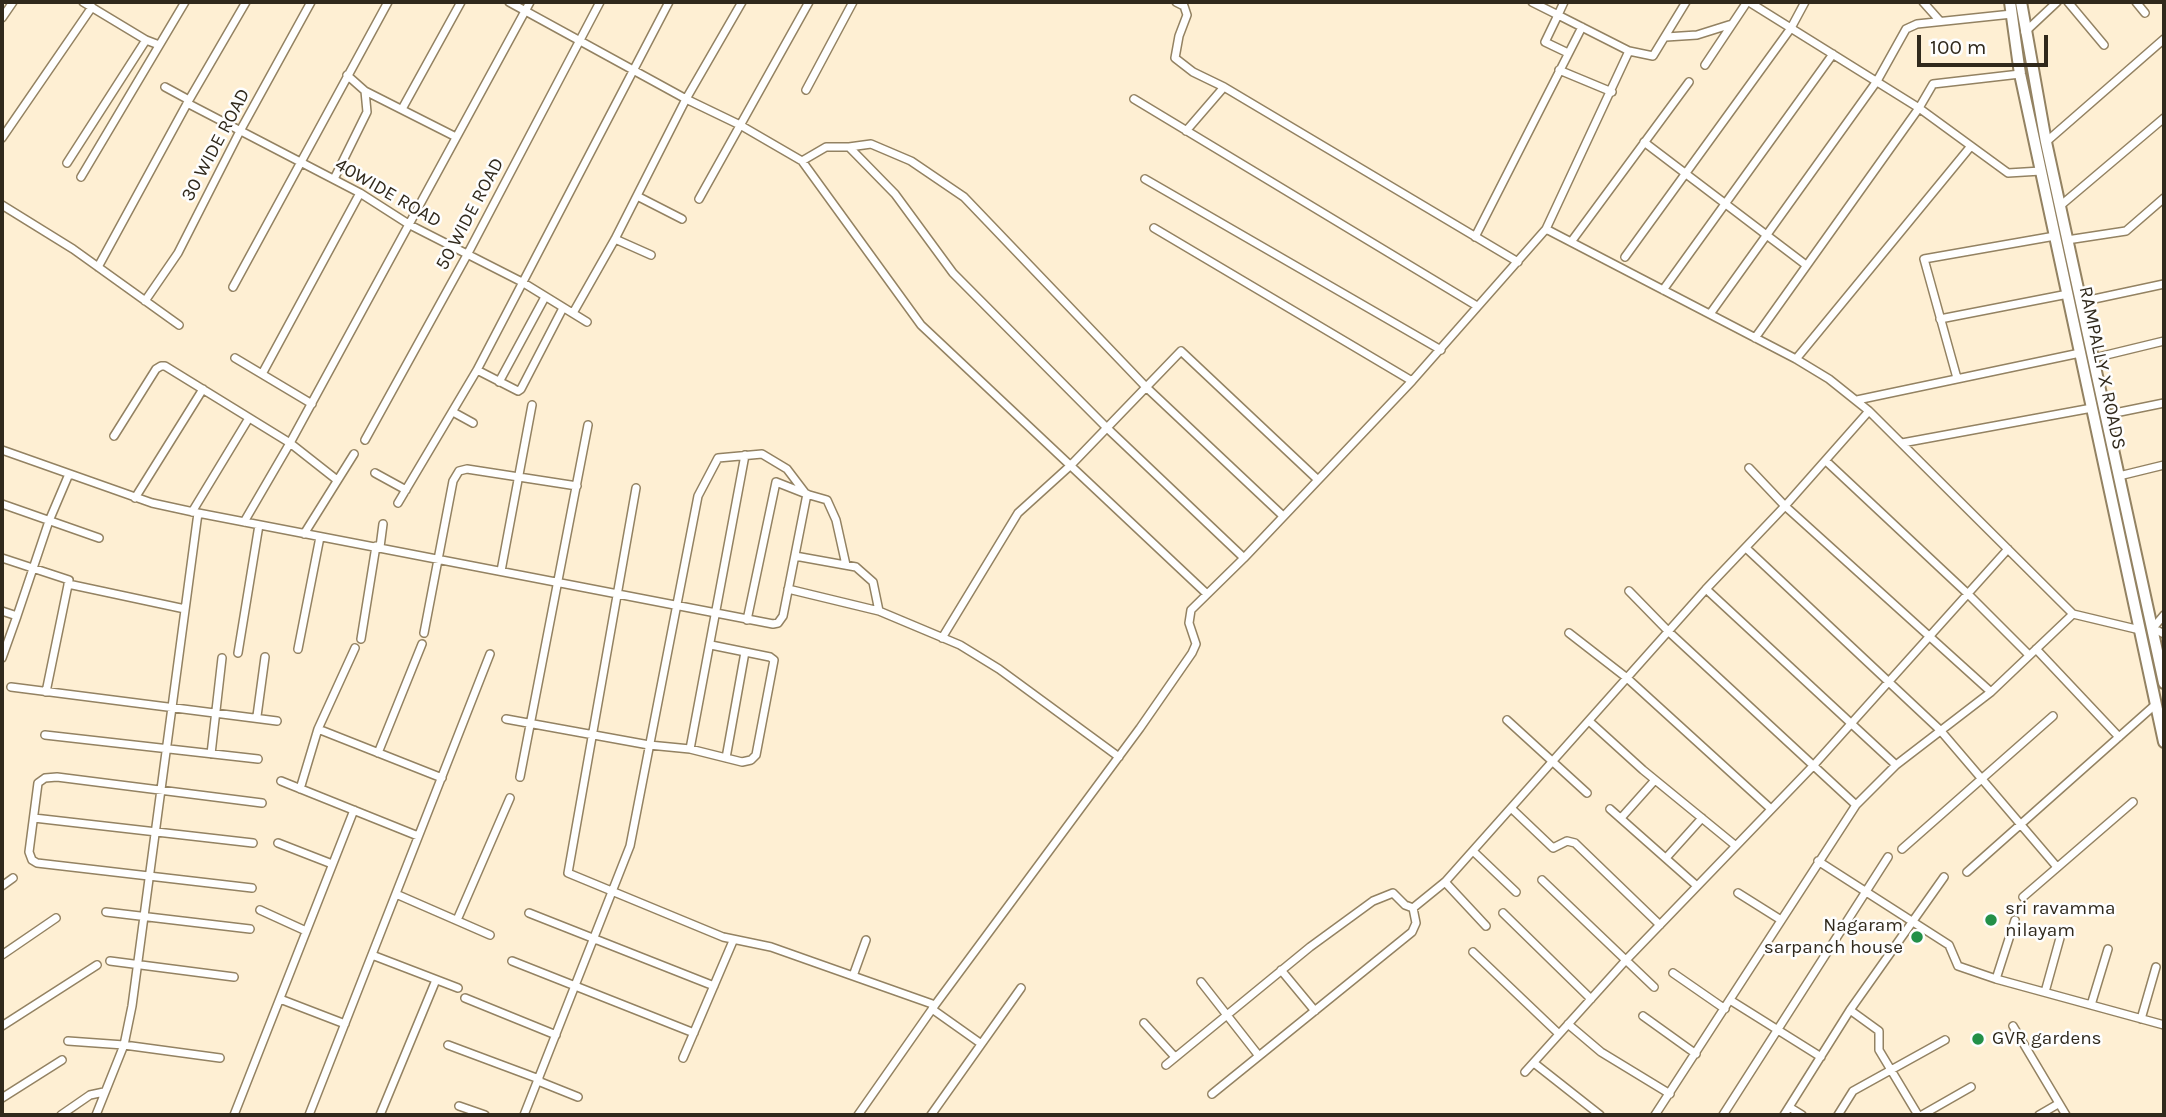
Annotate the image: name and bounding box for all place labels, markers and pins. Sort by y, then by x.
place label: sri ravamma nilayam [2005,898,2115,942]
marker: sri ravamma nilayam [1983,912,1999,928]
place label: Nagaram sarpanch house [1764,915,1903,959]
marker: Nagaram sarpanch house [1909,929,1925,945]
place label: GVR gardens [1992,1028,2102,1050]
marker: GVR gardens [1970,1031,1986,1047]

